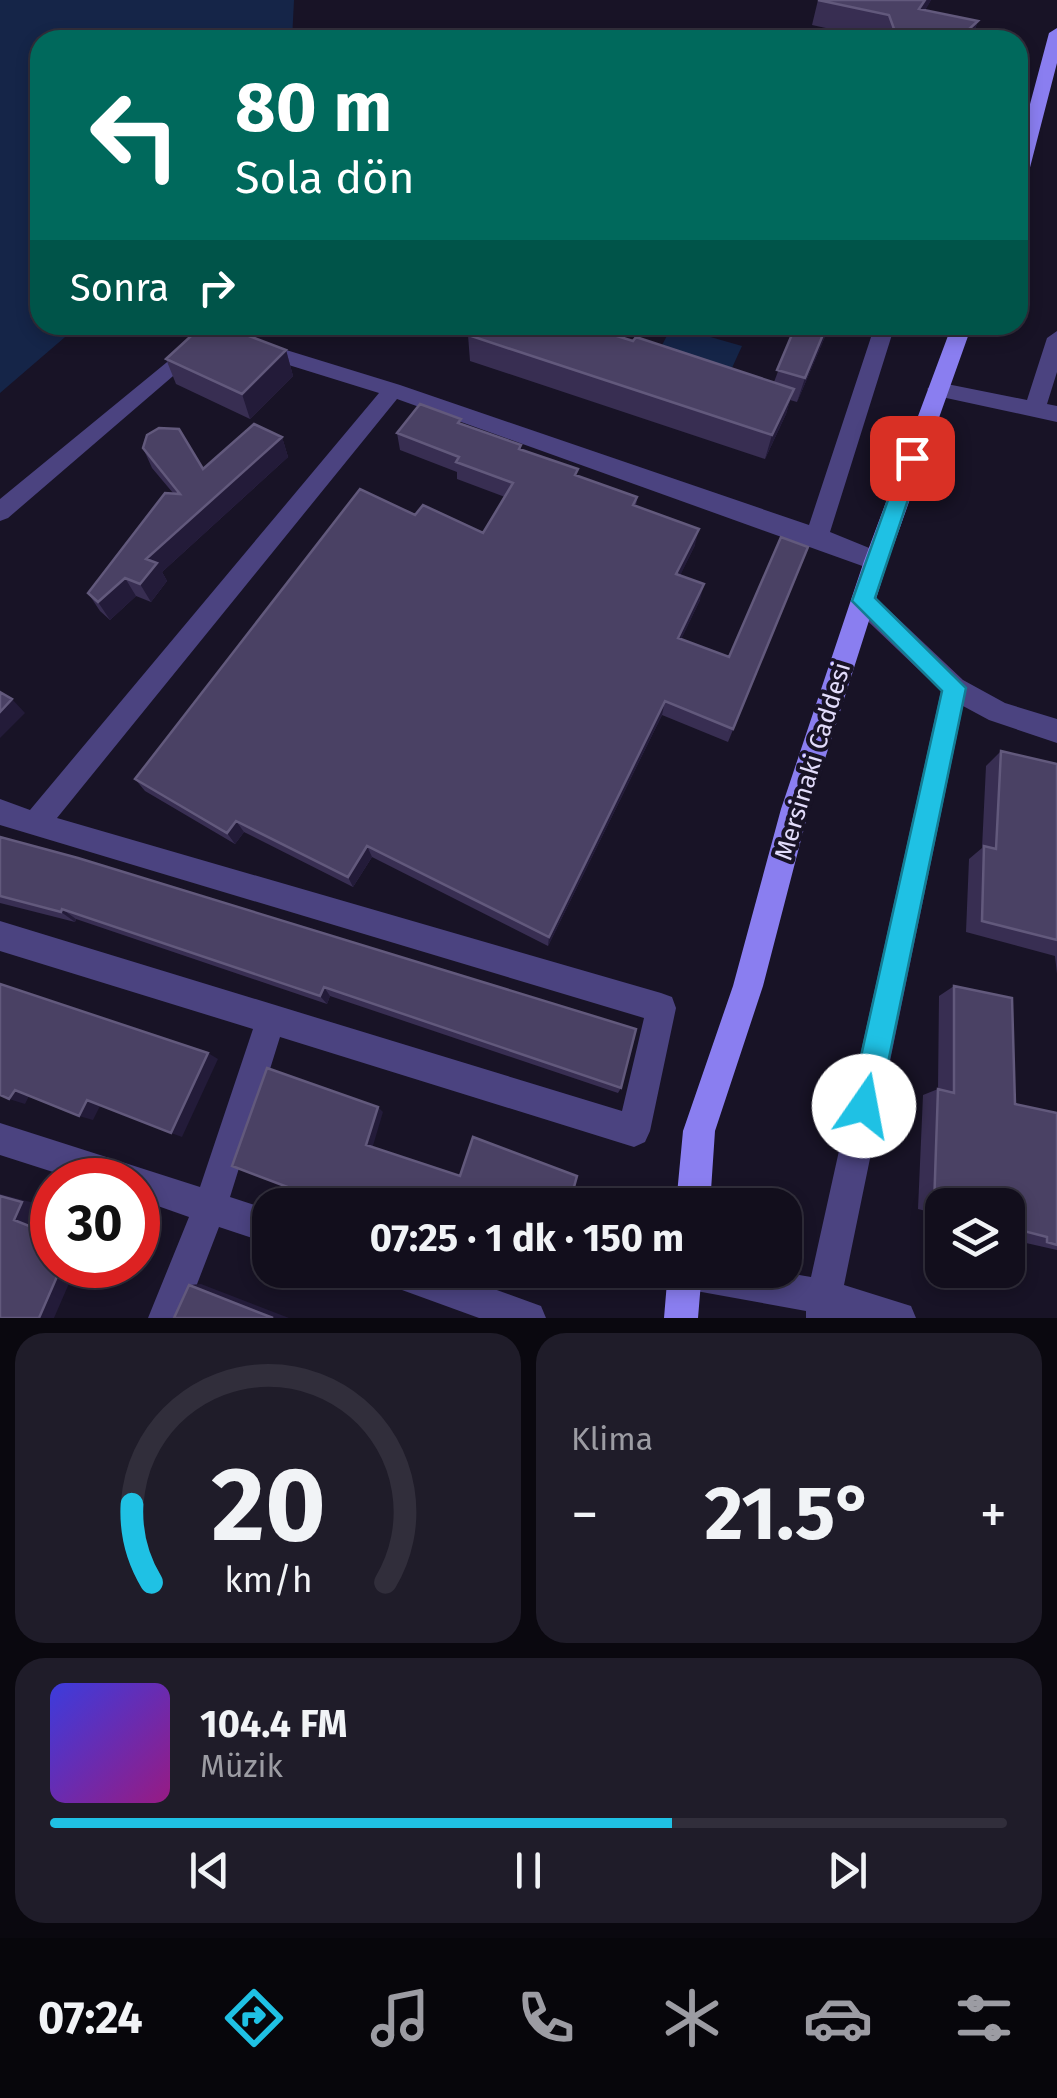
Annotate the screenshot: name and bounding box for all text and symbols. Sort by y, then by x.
text: 80 m [235,66,392,150]
icon: left [70,70,200,200]
text: Sola dön [235,151,415,205]
icon: right [189,260,244,315]
text: Sonra [70,265,169,311]
pin [870,416,955,501]
icon: arrive [885,431,940,486]
street label: Mersinaki Caddesi [769,659,857,864]
position arrow [812,1054,916,1158]
speed limit sign: 30 [30,1158,160,1288]
map controls [925,1188,1025,1288]
button: layers [925,1188,1025,1288]
text: 07:25 · 1 dk · 150 m [370,1215,684,1261]
text: Klima [571,1420,653,1458]
text: 20 [211,1443,325,1568]
text: 21.5° [704,1469,874,1559]
text: − [571,1482,599,1548]
text: + [980,1482,1007,1548]
text: km/h [224,1559,312,1601]
text: 104.4 FM [200,1701,347,1747]
text: Müzik [200,1747,283,1785]
icon: previous [182,1843,237,1898]
icon: pause [501,1843,556,1898]
icon: next [820,1843,875,1898]
icon: directions [219,1983,289,2053]
icon: music [365,1983,435,2053]
icon: phone [511,1983,581,2053]
icon: climate [657,1983,727,2053]
icon: car [803,1983,873,2053]
icon: filters [949,1983,1019,2053]
text: 07:24 [38,1991,143,2045]

